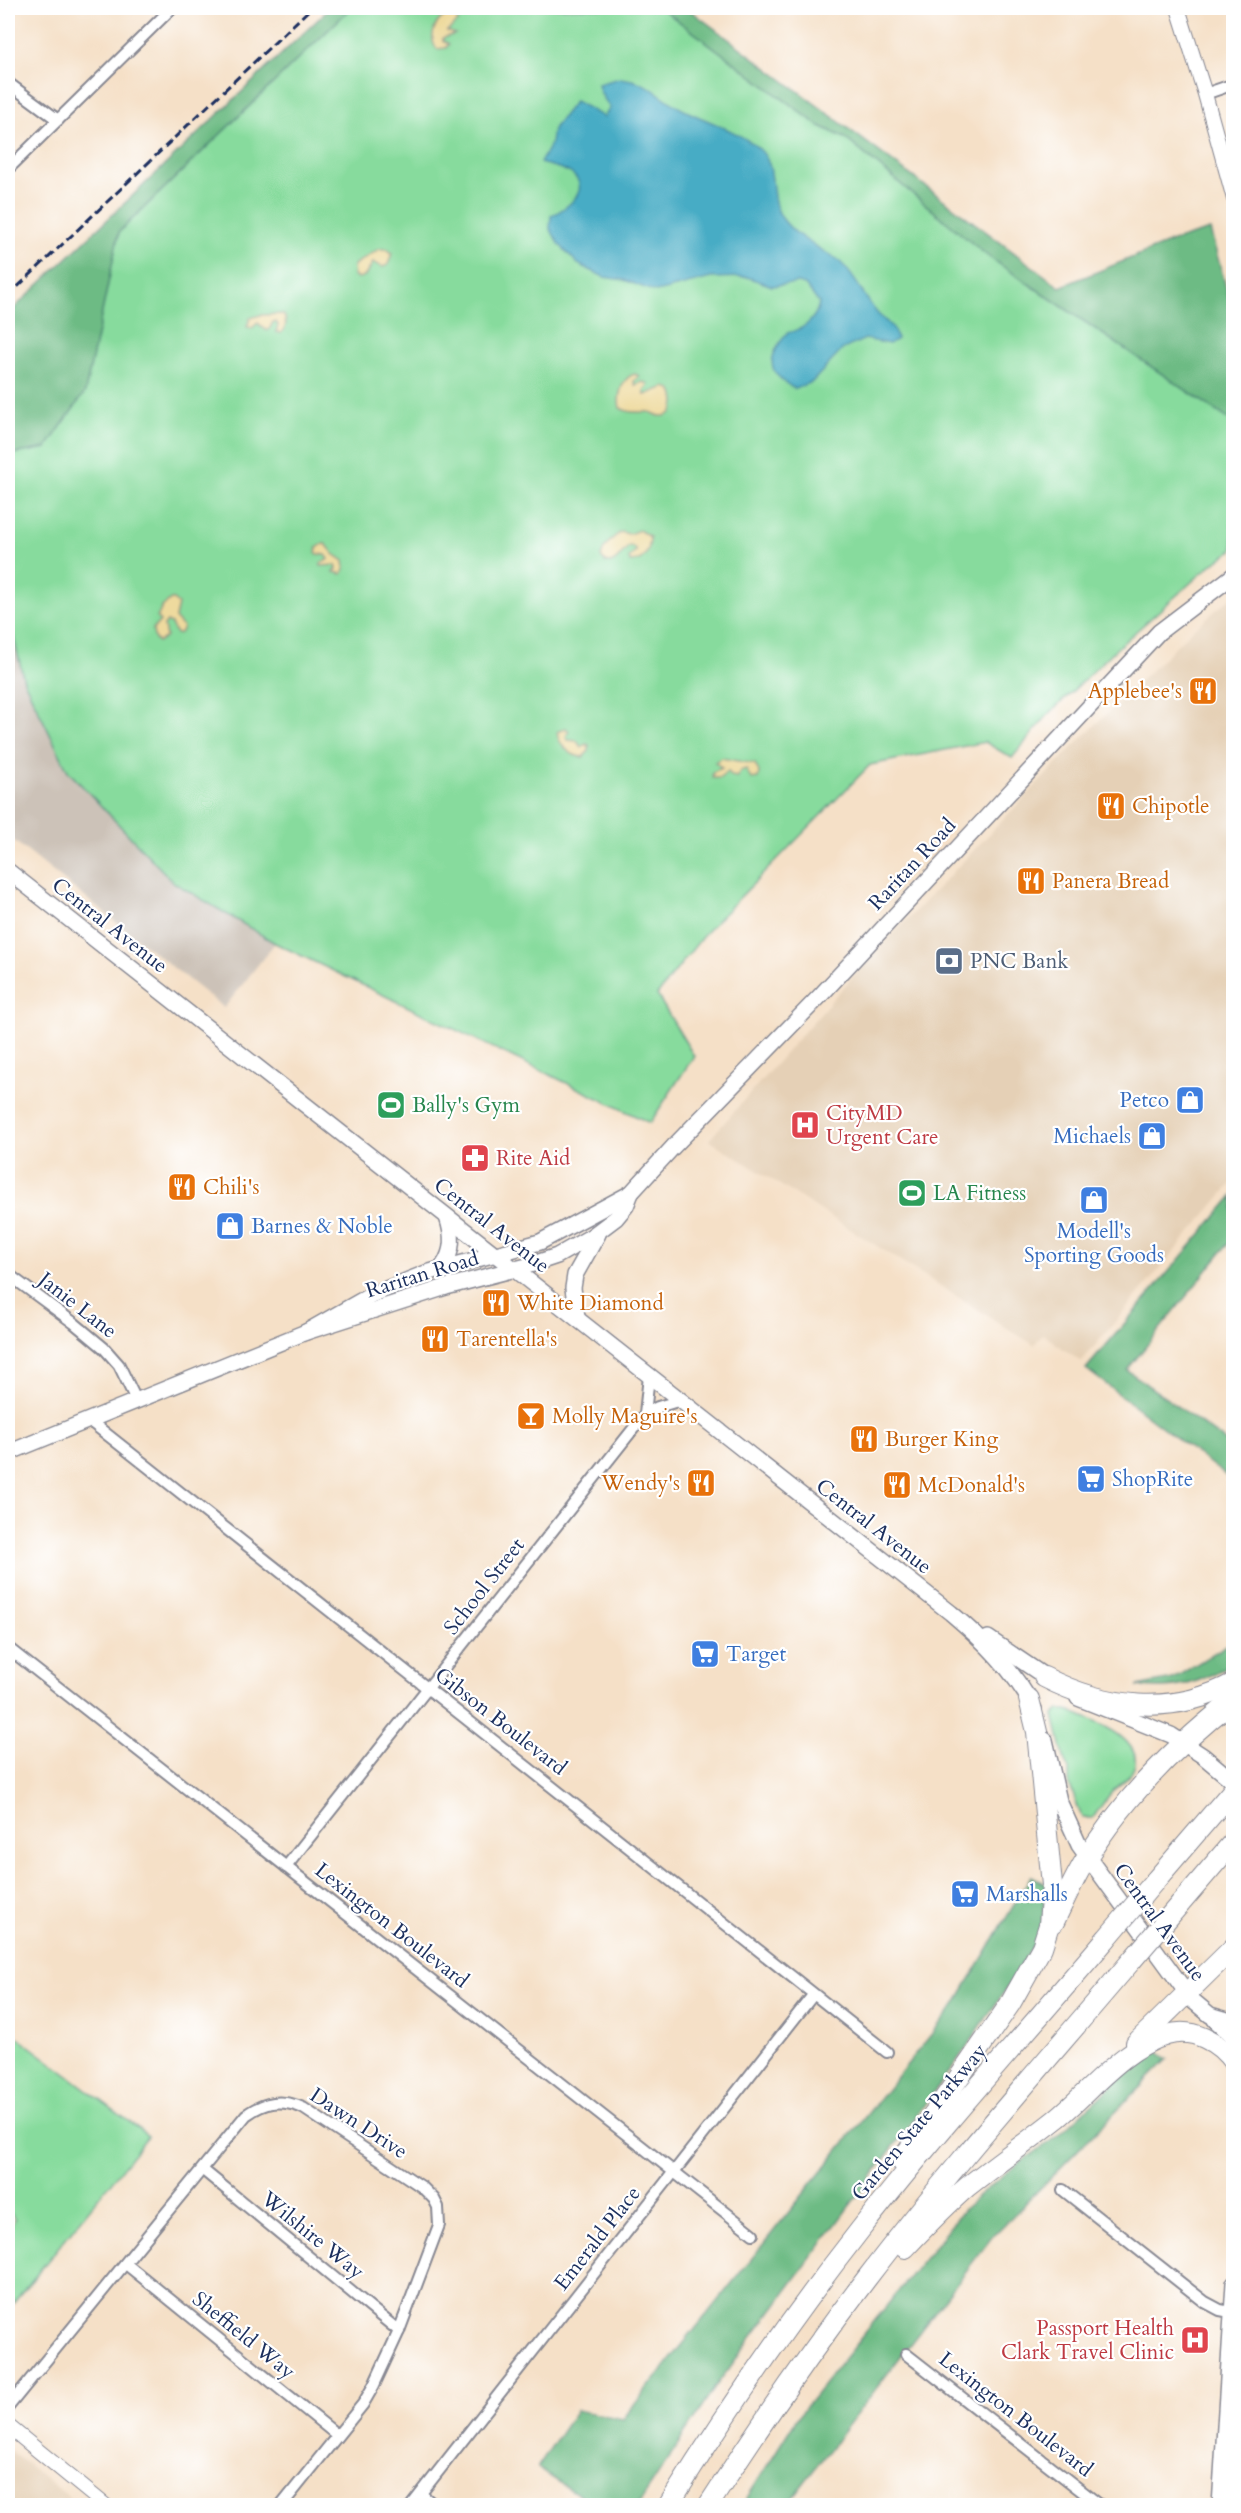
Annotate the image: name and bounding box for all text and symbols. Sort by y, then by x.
restaurant icon: Applebee's [1187,675,1219,707]
place label: Applebee's [1088,677,1182,706]
restaurant icon: Chipotle [1095,790,1127,822]
place label: Chipotle [1132,792,1210,821]
street label: Raritan Road [862,812,963,917]
restaurant icon: Panera Bread [1015,865,1047,897]
place label: Panera Bread [1052,867,1169,896]
street label: Central Avenue [46,871,174,980]
bank icon: PNC Bank [933,945,965,977]
place label: PNC Bank [970,947,1069,976]
shop icon: Petco [1174,1084,1206,1116]
place label: Petco [1119,1086,1169,1115]
sports icon: Bally's Gym [375,1089,407,1121]
place label: Bally's Gym [412,1091,520,1120]
place label: CityMD Urgent Care [826,1099,939,1152]
hospital icon: CityMD Urgent Care [789,1109,821,1141]
shop icon: Michaels [1136,1120,1168,1152]
place label: Michaels [1053,1122,1131,1151]
pharmacy icon: Rite Aid [459,1142,491,1174]
place label: Rite Aid [496,1144,570,1173]
restaurant icon: Chili's [166,1171,198,1203]
street label: Central Avenue [428,1171,556,1280]
place label: Chili's [203,1173,260,1202]
sports icon: LA Fitness [896,1177,928,1209]
place label: LA Fitness [933,1179,1026,1208]
shop icon: Modell's Sporting Goods [1078,1184,1110,1216]
shop icon: Barnes & Noble [214,1210,246,1242]
place label: Barnes & Noble [251,1212,393,1241]
place label: Modell's Sporting Goods [1024,1217,1164,1270]
street label: Raritan Road [362,1244,482,1305]
street label: Janie Lane [30,1264,123,1345]
restaurant icon: White Diamond [480,1287,512,1319]
place label: White Diamond [516,1289,664,1318]
restaurant icon: Tarentella's [419,1323,451,1355]
place label: Tarentella's [456,1325,557,1354]
bar icon: Molly Maguire's [515,1400,547,1432]
place label: Molly Maguire's [552,1402,698,1431]
restaurant icon: Burger King [848,1423,880,1455]
place label: Burger King [885,1425,999,1454]
supermarket icon: ShopRite [1075,1463,1107,1495]
place label: ShopRite [1112,1465,1193,1494]
restaurant icon: Wendy's [685,1467,717,1499]
place label: Wendy's [600,1469,680,1498]
restaurant icon: McDonald's [881,1469,913,1501]
place label: McDonald's [918,1471,1025,1500]
street label: Central Avenue [810,1472,938,1581]
street label: School Street [437,1531,532,1641]
supermarket icon: Target [689,1638,721,1670]
place label: Target [726,1640,786,1669]
street label: Gibson Boulevard [429,1661,573,1782]
street label: Lexington Boulevard [309,1856,475,1995]
street label: Central Avenue [1107,1857,1212,1987]
supermarket icon: Marshalls [949,1878,981,1910]
place label: Marshalls [986,1880,1068,1909]
street label: Garden State Parkway [845,2038,994,2207]
street label: Dawn Drive [304,2081,413,2166]
street label: Emerald Place [547,2180,647,2297]
street label: Wilshire Way [254,2184,370,2286]
street label: Sheffield Way [186,2285,301,2386]
place label: Passport Health Clark Travel Clinic [1001,2314,1174,2367]
hospital icon: Passport Health Clark Travel Clinic [1179,2324,1211,2356]
street label: Lexington Boulevard [933,2345,1099,2484]

